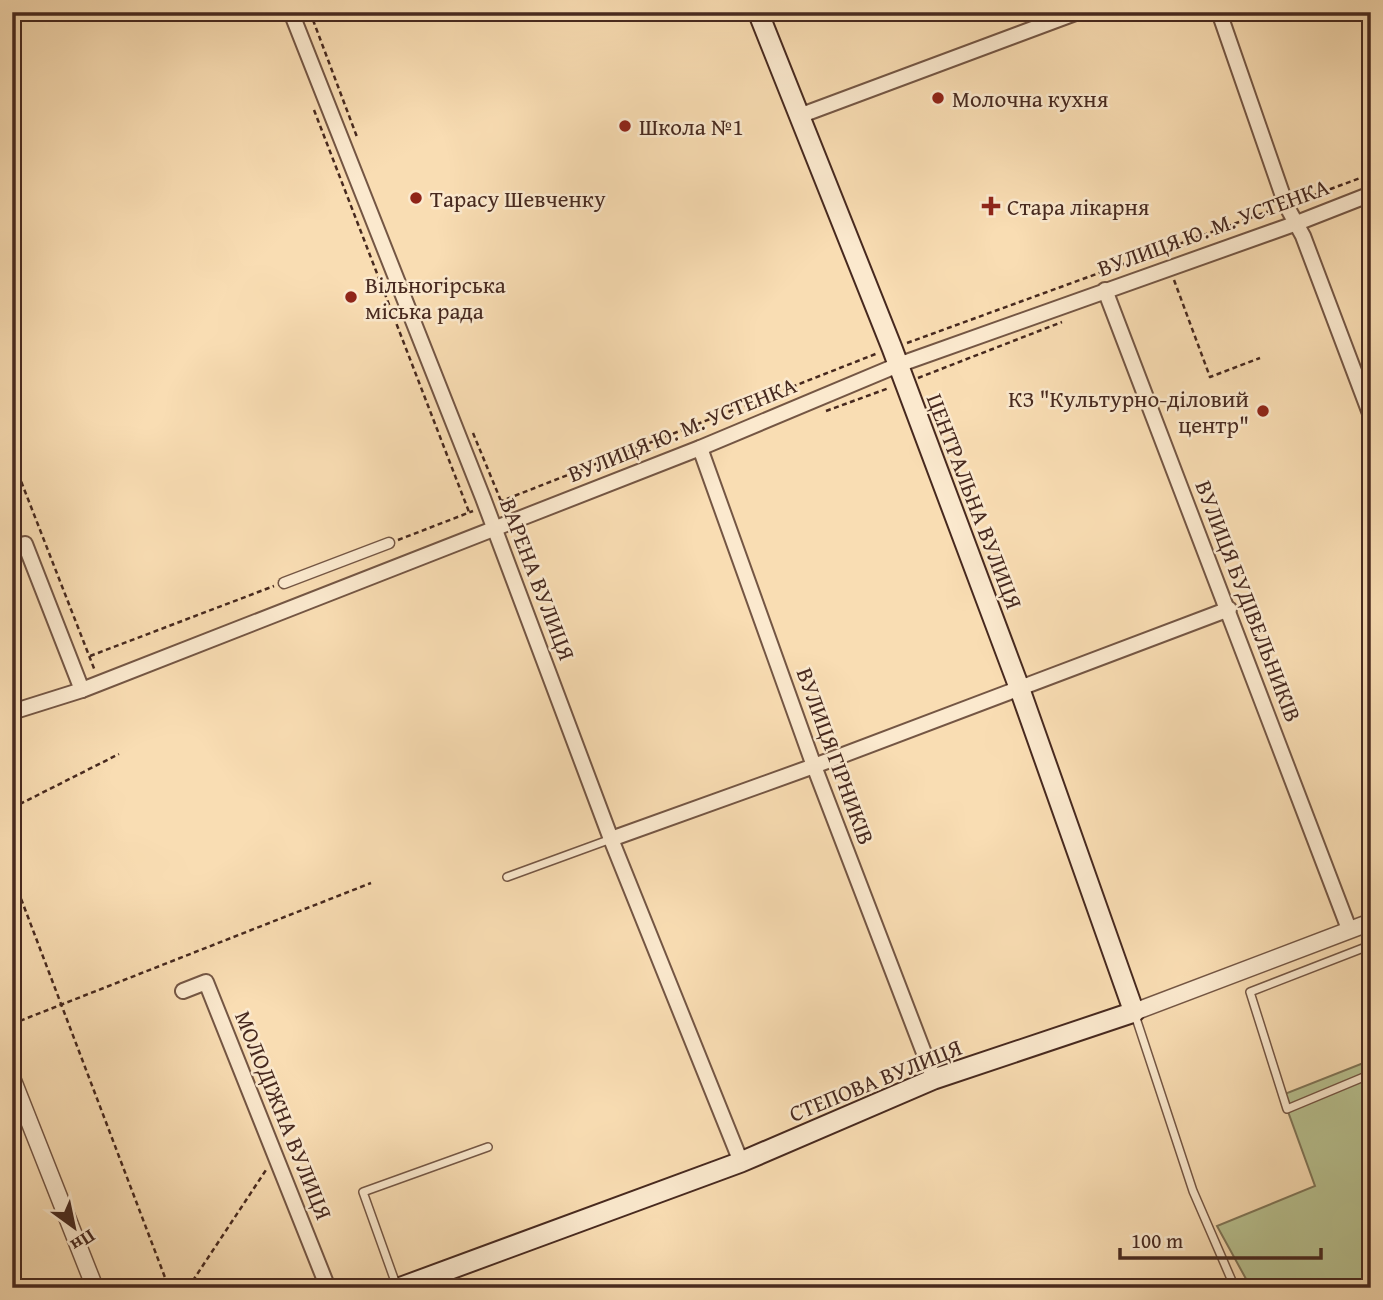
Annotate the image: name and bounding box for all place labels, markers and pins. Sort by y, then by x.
place label: Молочна кухня [952,82,1109,115]
marker: Молочна кухня [930,90,946,106]
place label: Школа №1 [639,110,743,143]
marker: Школа №1 [617,118,633,134]
place label: Тарасу Шевченку [430,182,606,215]
marker: Тарасу Шевченку [408,190,424,206]
place label: Стара лікарня [1007,190,1150,223]
marker: Стара лікарня [981,196,1001,216]
place label: Вільногірська міська рада [365,268,506,327]
marker: Вільногірська міська рада [343,289,359,305]
place label: КЗ "Культурно-діловий центр" [1008,382,1249,441]
marker: КЗ "Культурно-діловий центр" [1255,403,1271,419]

